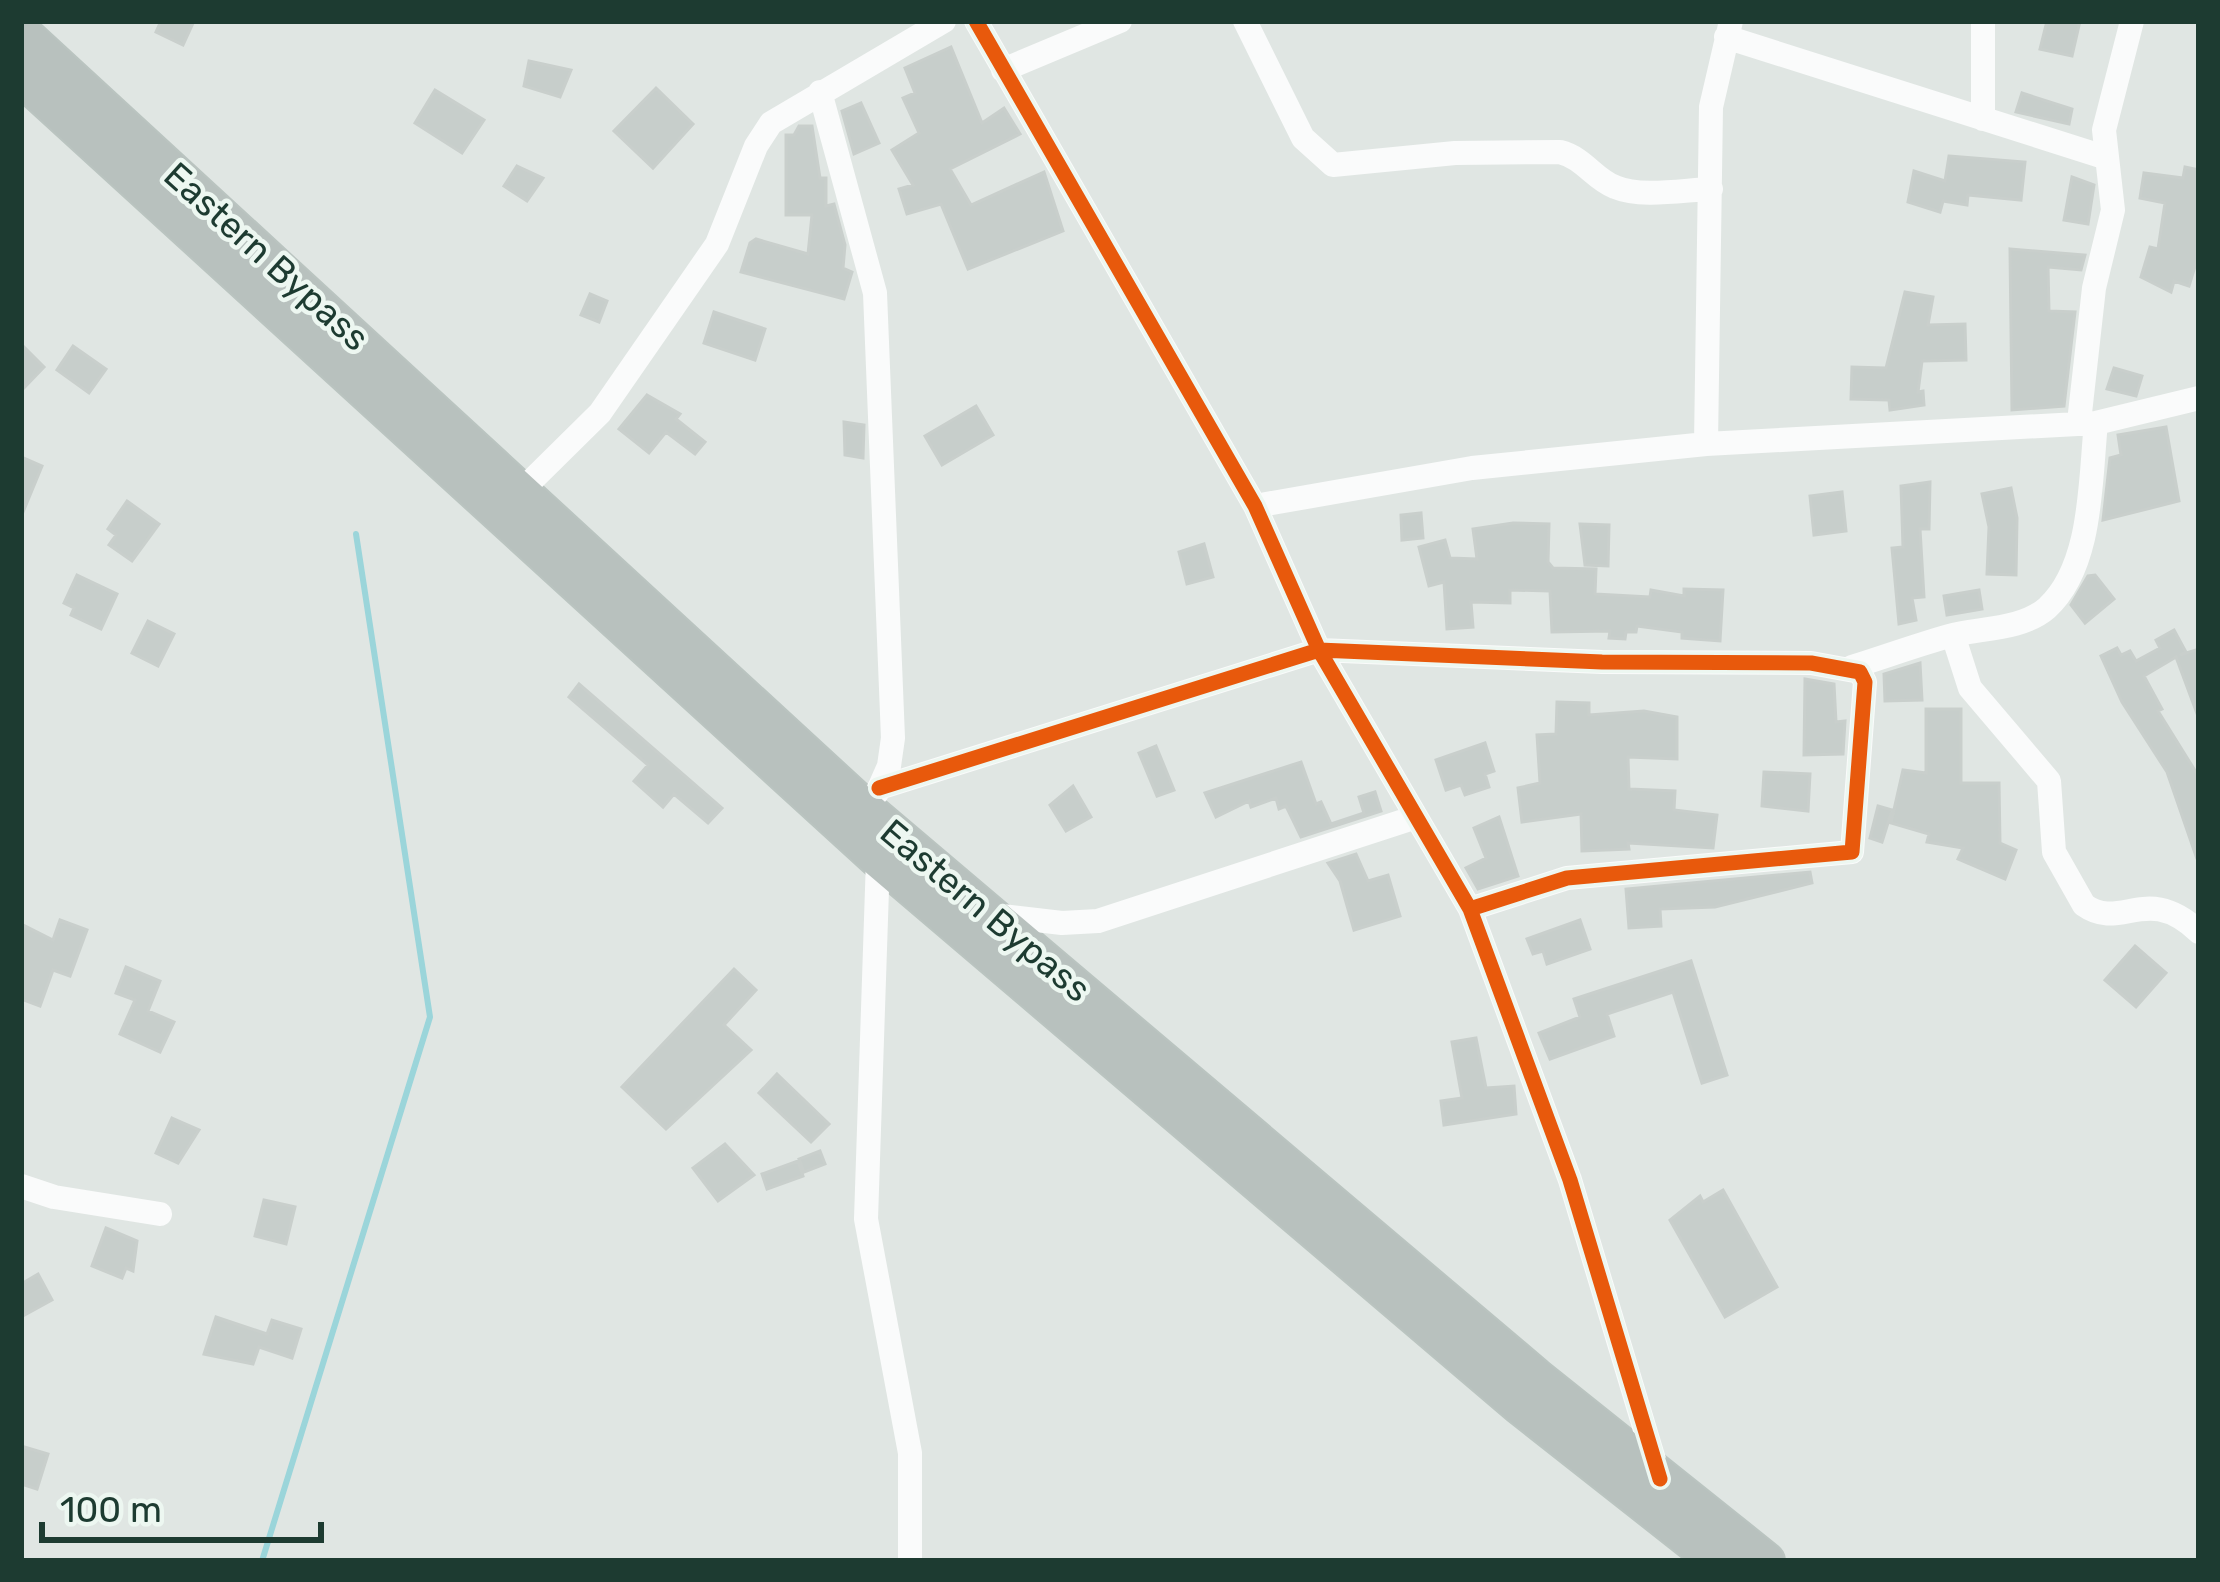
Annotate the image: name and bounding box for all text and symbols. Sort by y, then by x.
street label: Eastern Bypass [155,153,378,360]
street label: Eastern Bypass [872,810,1099,1011]
scale bar [42,1468,321,1542]
text: 100 m [60,1488,162,1531]

